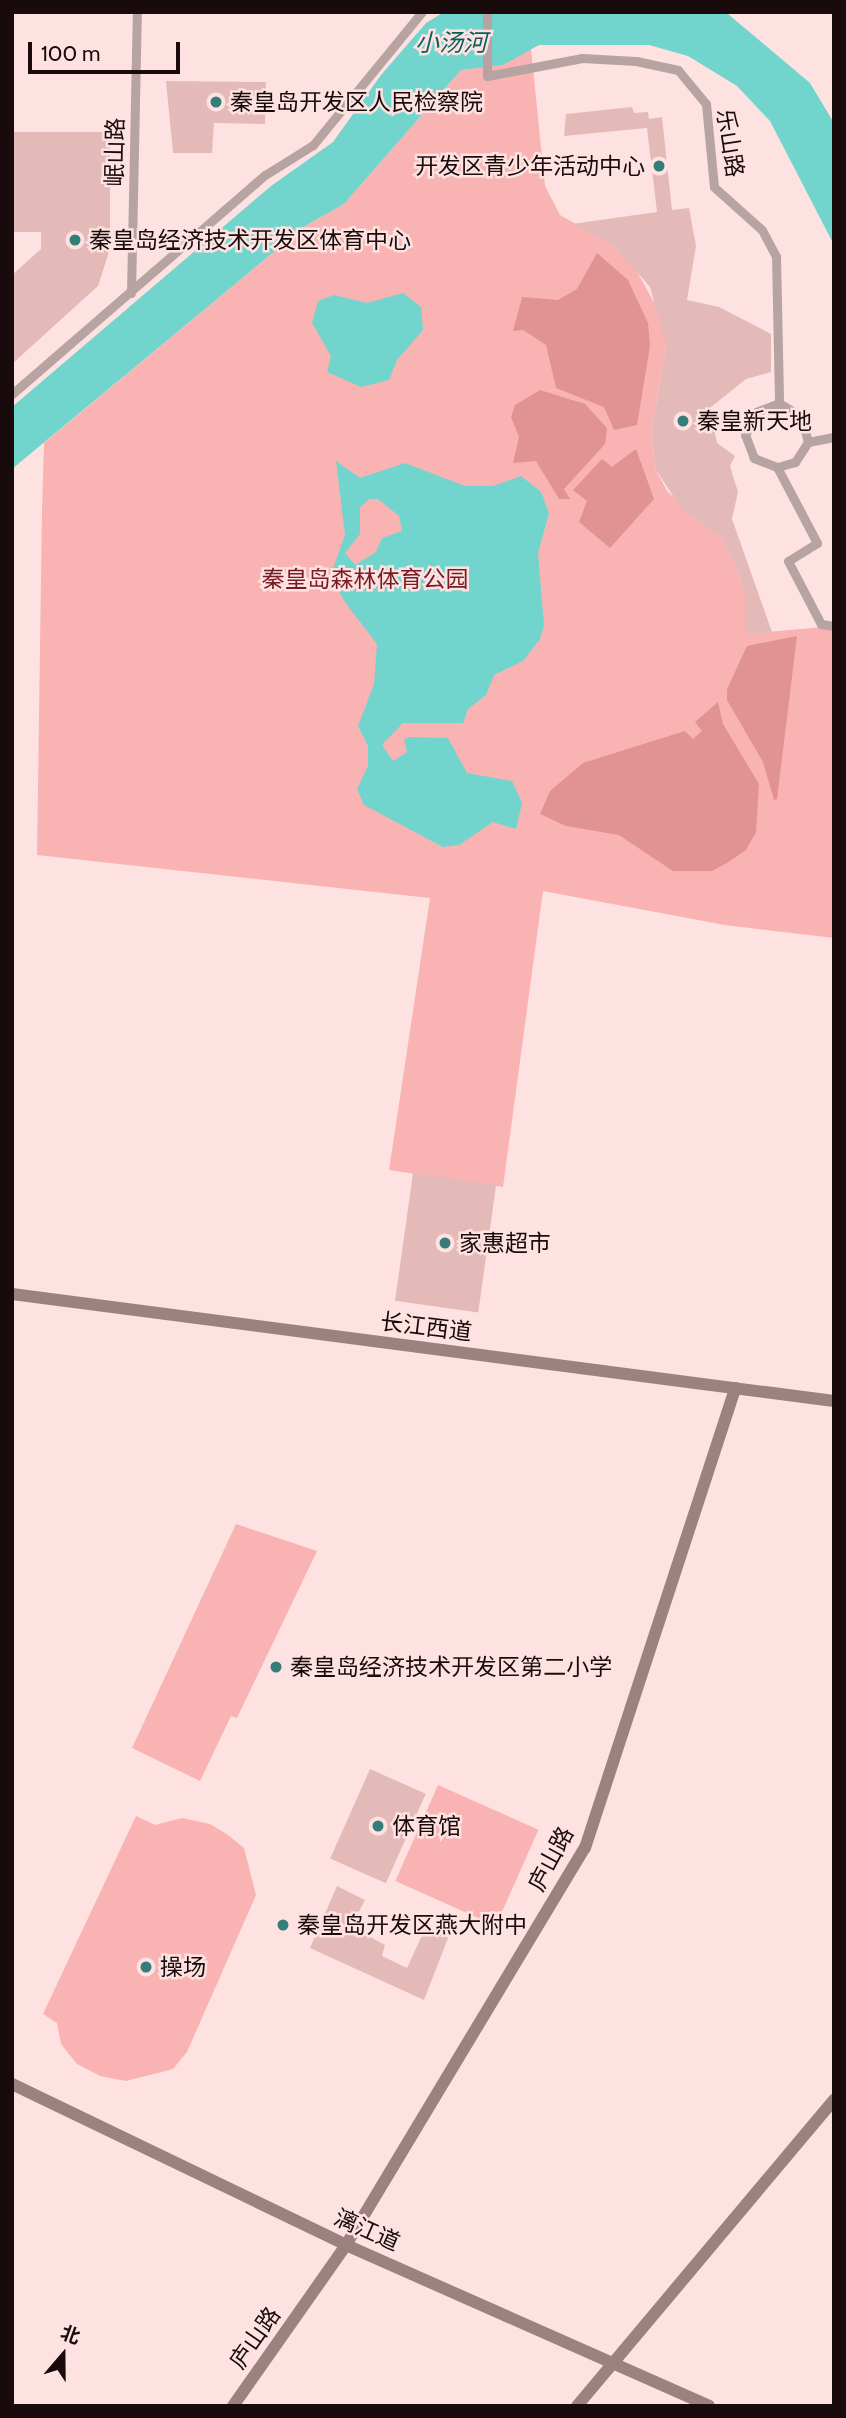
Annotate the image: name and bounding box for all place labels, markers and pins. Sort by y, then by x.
place label: 秦皇岛开发区人民检察院 [230,88,483,116]
marker: 秦皇岛开发区人民检察院 [208,94,224,110]
place label: 开发区青少年活动中心 [415,152,645,180]
marker: 开发区青少年活动中心 [651,158,667,174]
place label: 秦皇岛经济技术开发区体育中心 [89,226,411,254]
marker: 秦皇岛经济技术开发区体育中心 [67,232,83,248]
place label: 秦皇新天地 [697,407,812,435]
marker: 秦皇新天地 [675,413,691,429]
place label: 家惠超市 [459,1229,551,1257]
marker: 家惠超市 [437,1235,453,1251]
place label: 秦皇岛经济技术开发区第二小学 [290,1653,612,1681]
marker: 秦皇岛经济技术开发区第二小学 [268,1659,284,1675]
place label: 体育馆 [392,1812,461,1840]
marker: 体育馆 [370,1818,386,1834]
place label: 秦皇岛开发区燕大附中 [297,1911,527,1939]
marker: 秦皇岛开发区燕大附中 [275,1917,291,1933]
place label: 操场 [160,1953,206,1981]
marker: 操场 [138,1959,154,1975]

